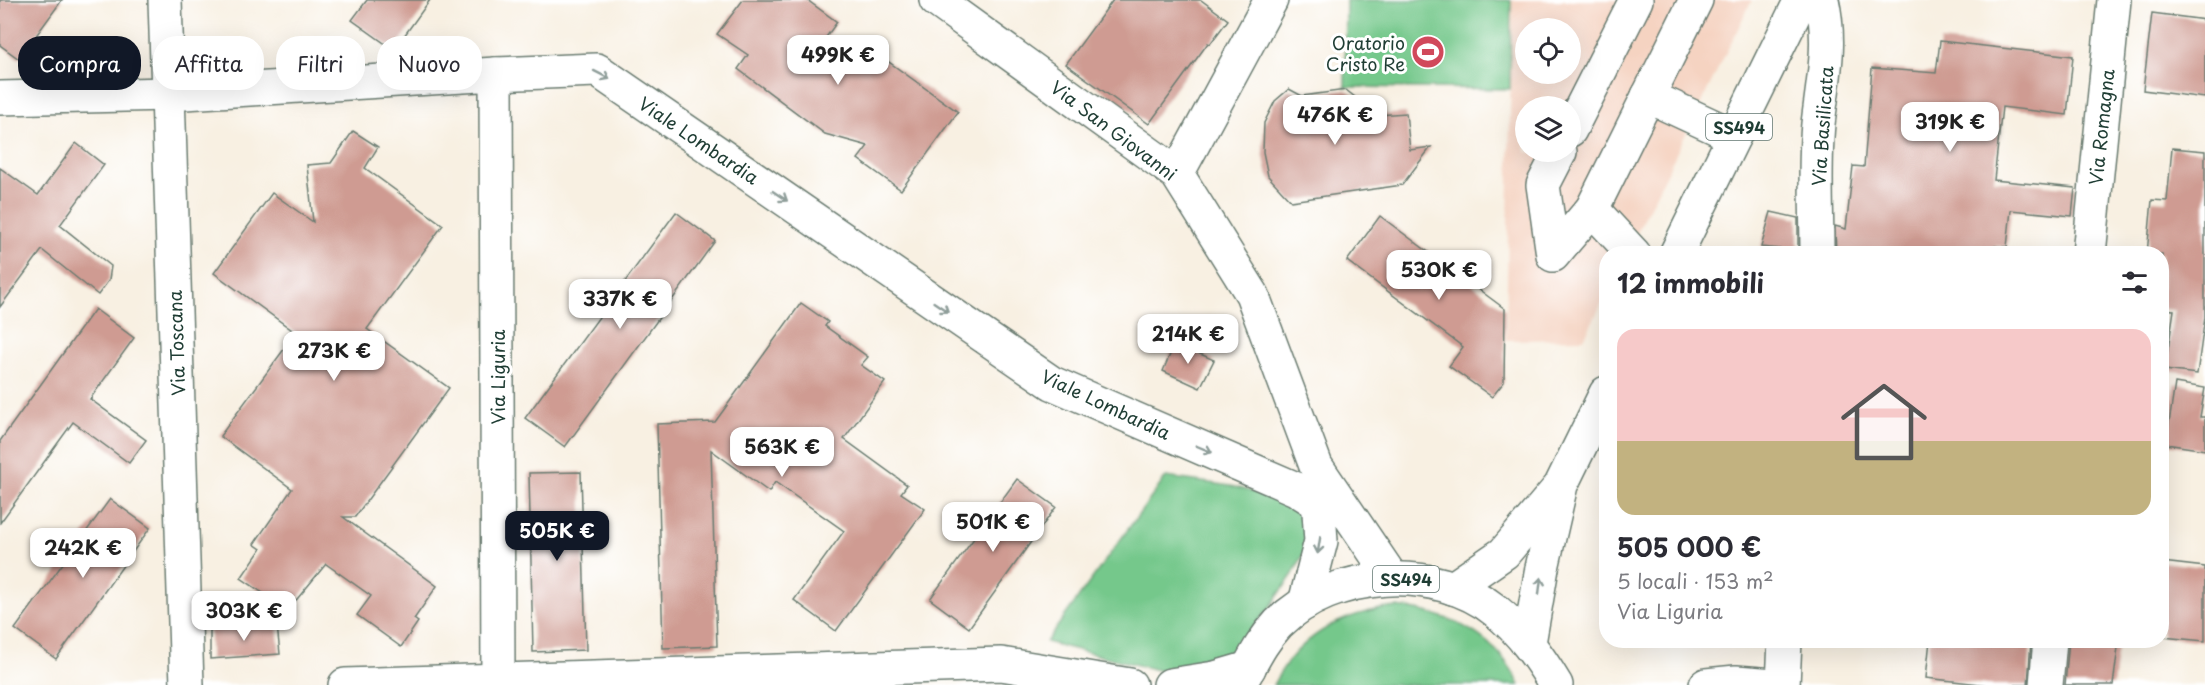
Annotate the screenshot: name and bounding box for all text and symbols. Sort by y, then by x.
map controls [1515,18,1581,162]
button: locate [1515,18,1581,84]
place label: Oratorio Cristo Re [1326,29,1405,77]
sports icon: Oratorio Cristo Re [1410,34,1446,70]
pin: 499K € [789,35,887,86]
chip: Compra [18,36,141,90]
chip: Affitta [153,36,264,90]
chip: Filtri [276,36,365,90]
chip: Nuovo [377,36,482,90]
text: 499K € [801,39,875,69]
street label: Via Basilicata [1804,65,1840,187]
street label: Via Romagna [2081,67,2121,186]
one-way arrow [593,70,611,82]
street label: Via San Giovanni [1045,73,1183,187]
street label: Viale Lombardia [633,90,765,191]
pin: 476K € [1286,95,1384,146]
button: layers [1515,96,1581,162]
text: 476K € [1297,99,1373,129]
pin: 319K € [1901,102,1999,153]
text: 319K € [1915,106,1985,136]
road number: SS494 [1706,114,1772,140]
one-way arrow [772,190,788,202]
pin: 530K € [1390,250,1488,301]
text: 530K € [1400,254,1478,284]
text: 12 immobili [1617,263,1764,302]
icon: filters [2118,266,2151,299]
pin: 337K € [571,279,669,330]
text: 337K € [583,283,657,313]
street label: Via Toscana [161,289,191,396]
one-way arrow [932,301,949,313]
pin: 214K € [1139,314,1237,365]
text: 214K € [1151,318,1225,348]
street label: Via Liguria [484,329,511,425]
pin: 273K € [285,331,383,382]
text: 273K € [297,335,371,365]
street label: Viale Lombardia [1037,362,1176,446]
icon: home [1830,368,1938,476]
pin: 563K € [733,427,831,478]
text: 563K € [744,431,820,461]
one-way arrow [1194,444,1212,455]
pin: 501K € [944,502,1042,553]
text: 501K € [956,506,1030,536]
pin: 505K € [508,511,606,562]
text: 505K € [519,515,595,545]
text: 505 000 € [1617,527,1761,566]
pin: 242K € [34,528,132,579]
text: 242K € [44,532,122,562]
one-way arrow [1313,535,1324,554]
road number: SS494 [1373,566,1439,592]
text: 5 locali · 153 m² [1617,566,1774,596]
one-way arrow [1534,576,1545,596]
pin: 303K € [195,591,293,642]
text: 303K € [205,595,283,625]
text: Via Liguria [1617,596,1723,626]

